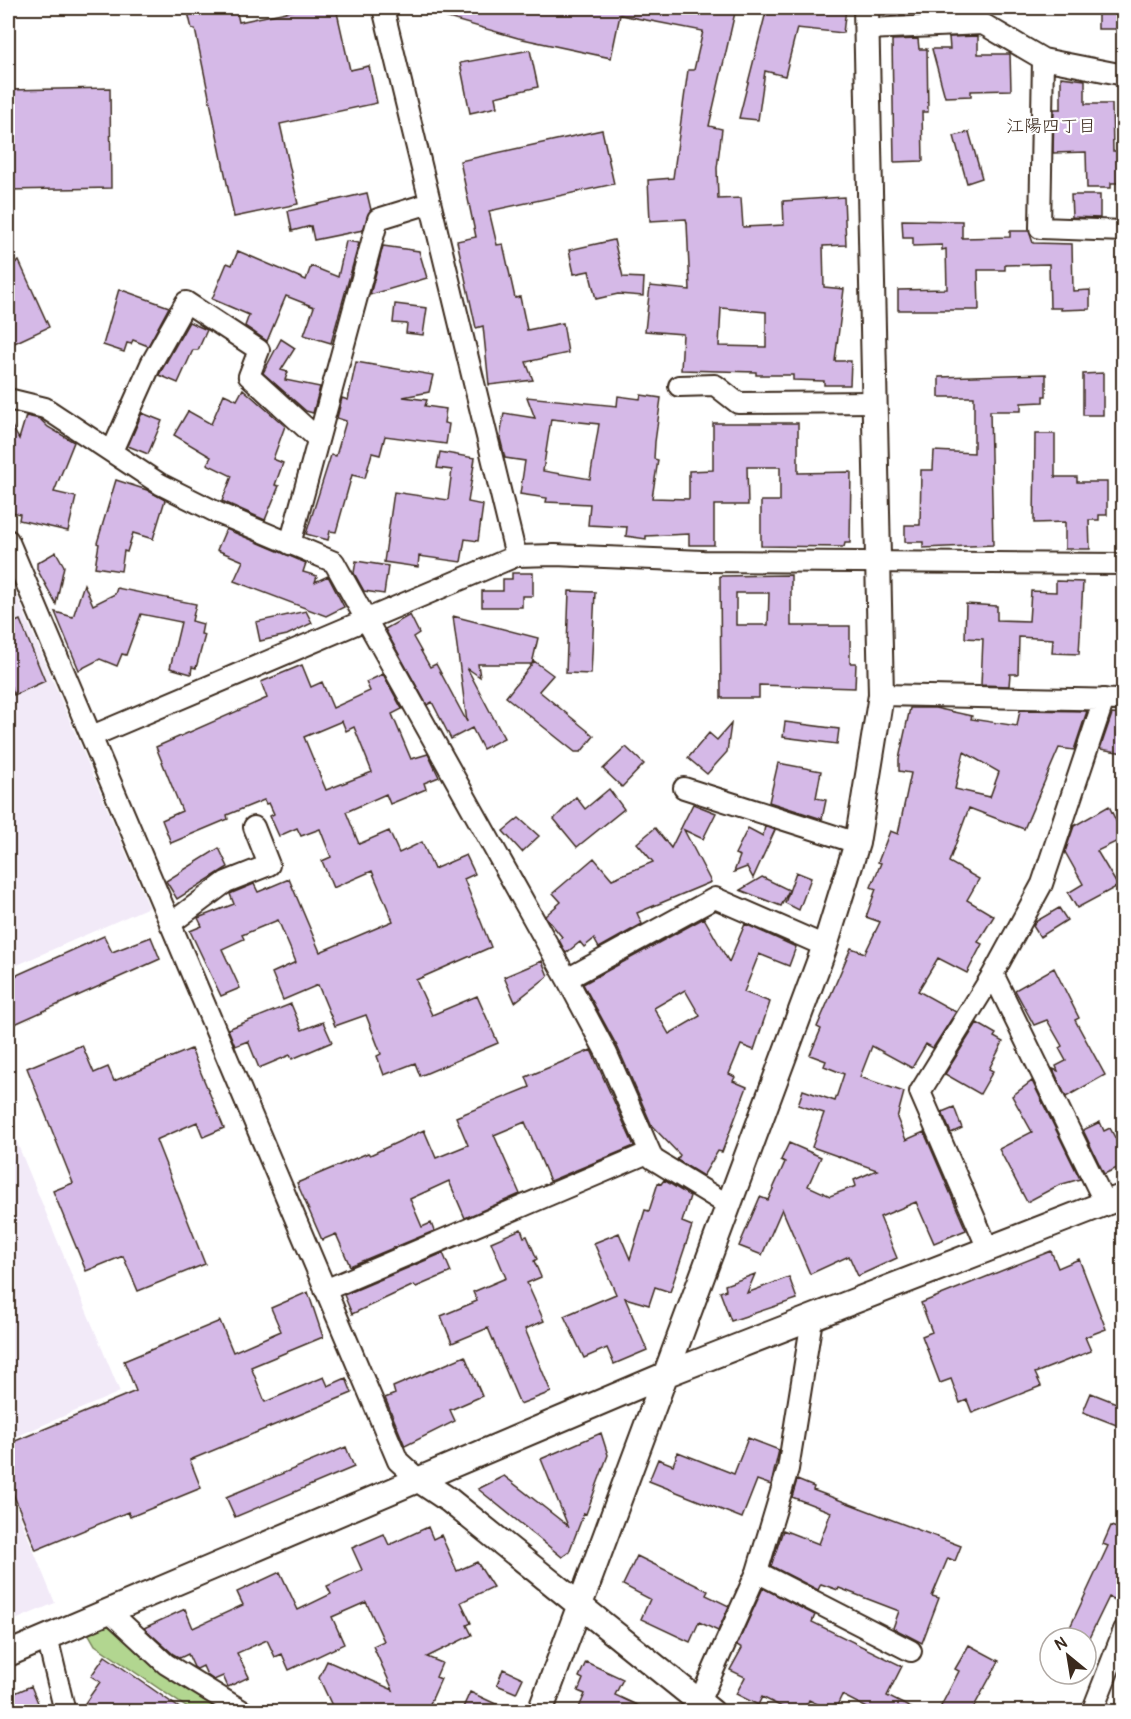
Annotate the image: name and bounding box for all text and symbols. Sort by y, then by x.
district label: 江陽四丁目 [1006,115,1096,138]
north arrow [1038,1626,1098,1686]
text: N [1051,1632,1071,1655]

